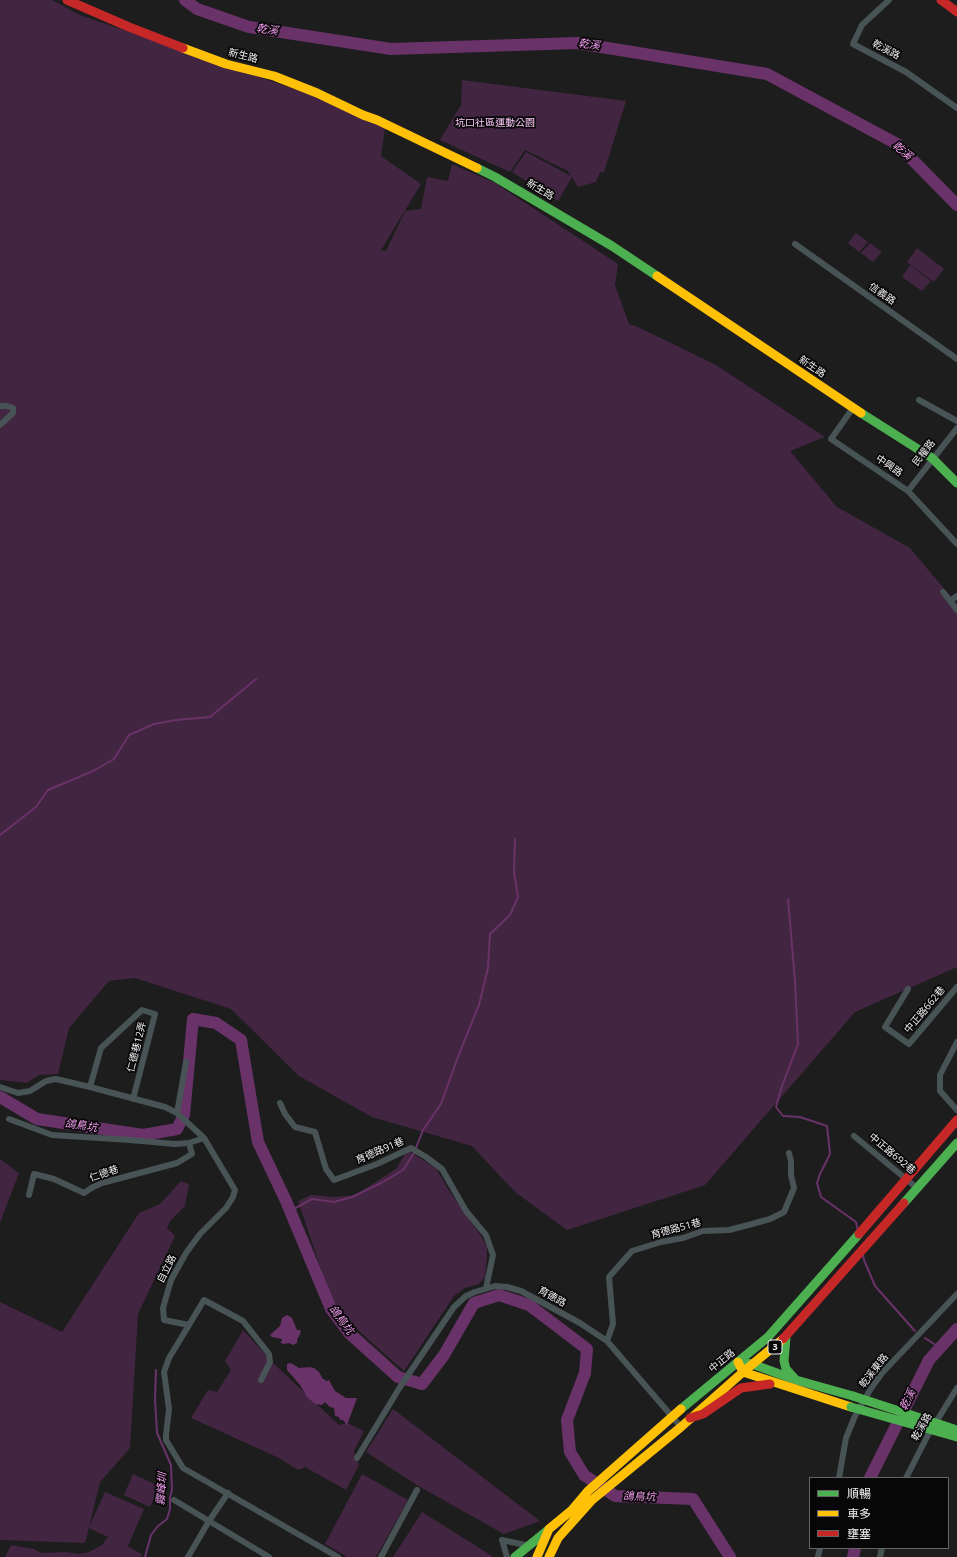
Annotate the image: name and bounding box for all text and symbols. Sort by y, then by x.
water label: 乾溪 [255,22,279,38]
water label: 乾溪 [577,37,601,53]
street label: 乾溪路 [870,38,902,62]
street label: 新生路 [227,47,259,65]
park label: 坑口社區運動公園 [455,117,535,129]
water label: 乾溪 [889,139,915,163]
street label: 新生路 [524,177,556,203]
street label: 信義路 [866,280,898,308]
street label: 新生路 [796,354,828,380]
street label: 民權路 [910,437,938,469]
street label: 中興路 [873,453,905,479]
street label: 中正路662巷 [902,984,948,1036]
street label: 仁德巷12弄 [125,1021,149,1073]
water label: 鴿鳥坑 [64,1117,98,1135]
street label: 中正路692巷 [866,1131,918,1177]
street label: 育德路91巷 [354,1135,406,1167]
street label: 仁德巷 [88,1163,120,1185]
street label: 育德路51巷 [650,1217,702,1241]
street label: 自立路 [155,1253,179,1285]
street label: 育德路 [536,1284,568,1310]
water label: 鴿鳥坑 [326,1303,356,1337]
road number: 3 [768,1340,782,1354]
street label: 中正路 [707,1347,737,1375]
street label: 乾溪東路 [857,1352,891,1390]
water label: 乾溪 [897,1387,919,1413]
street label: 乾溪路 [909,1411,935,1443]
water label: 霧峰圳 [154,1472,170,1506]
legend [809,1477,949,1549]
text: 順暢 [847,1485,871,1502]
water label: 鴿鳥坑 [622,1490,656,1504]
text: 車多 [847,1505,871,1522]
text: 壅塞 [847,1525,871,1542]

